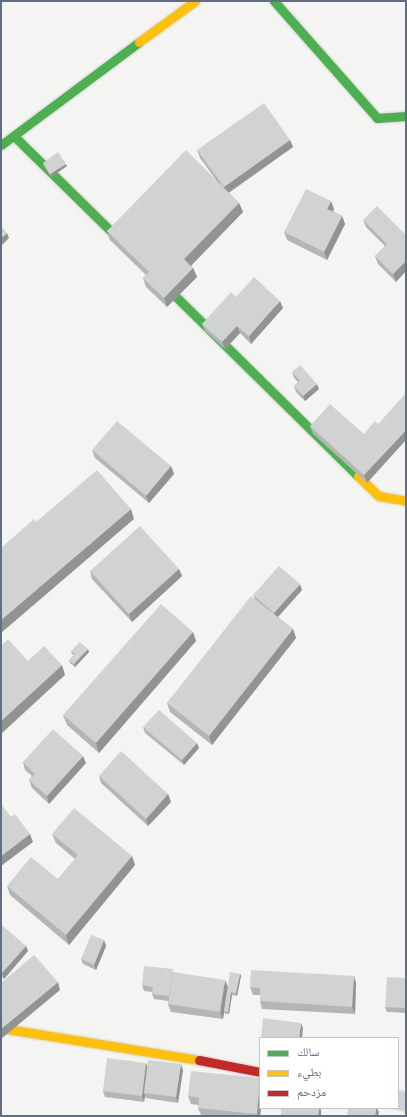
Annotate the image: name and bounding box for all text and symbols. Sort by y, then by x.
legend [259,1037,399,1109]
text: سالك [297,1044,319,1058]
text: بطيء [297,1064,321,1078]
text: مزدحم [297,1084,326,1098]

